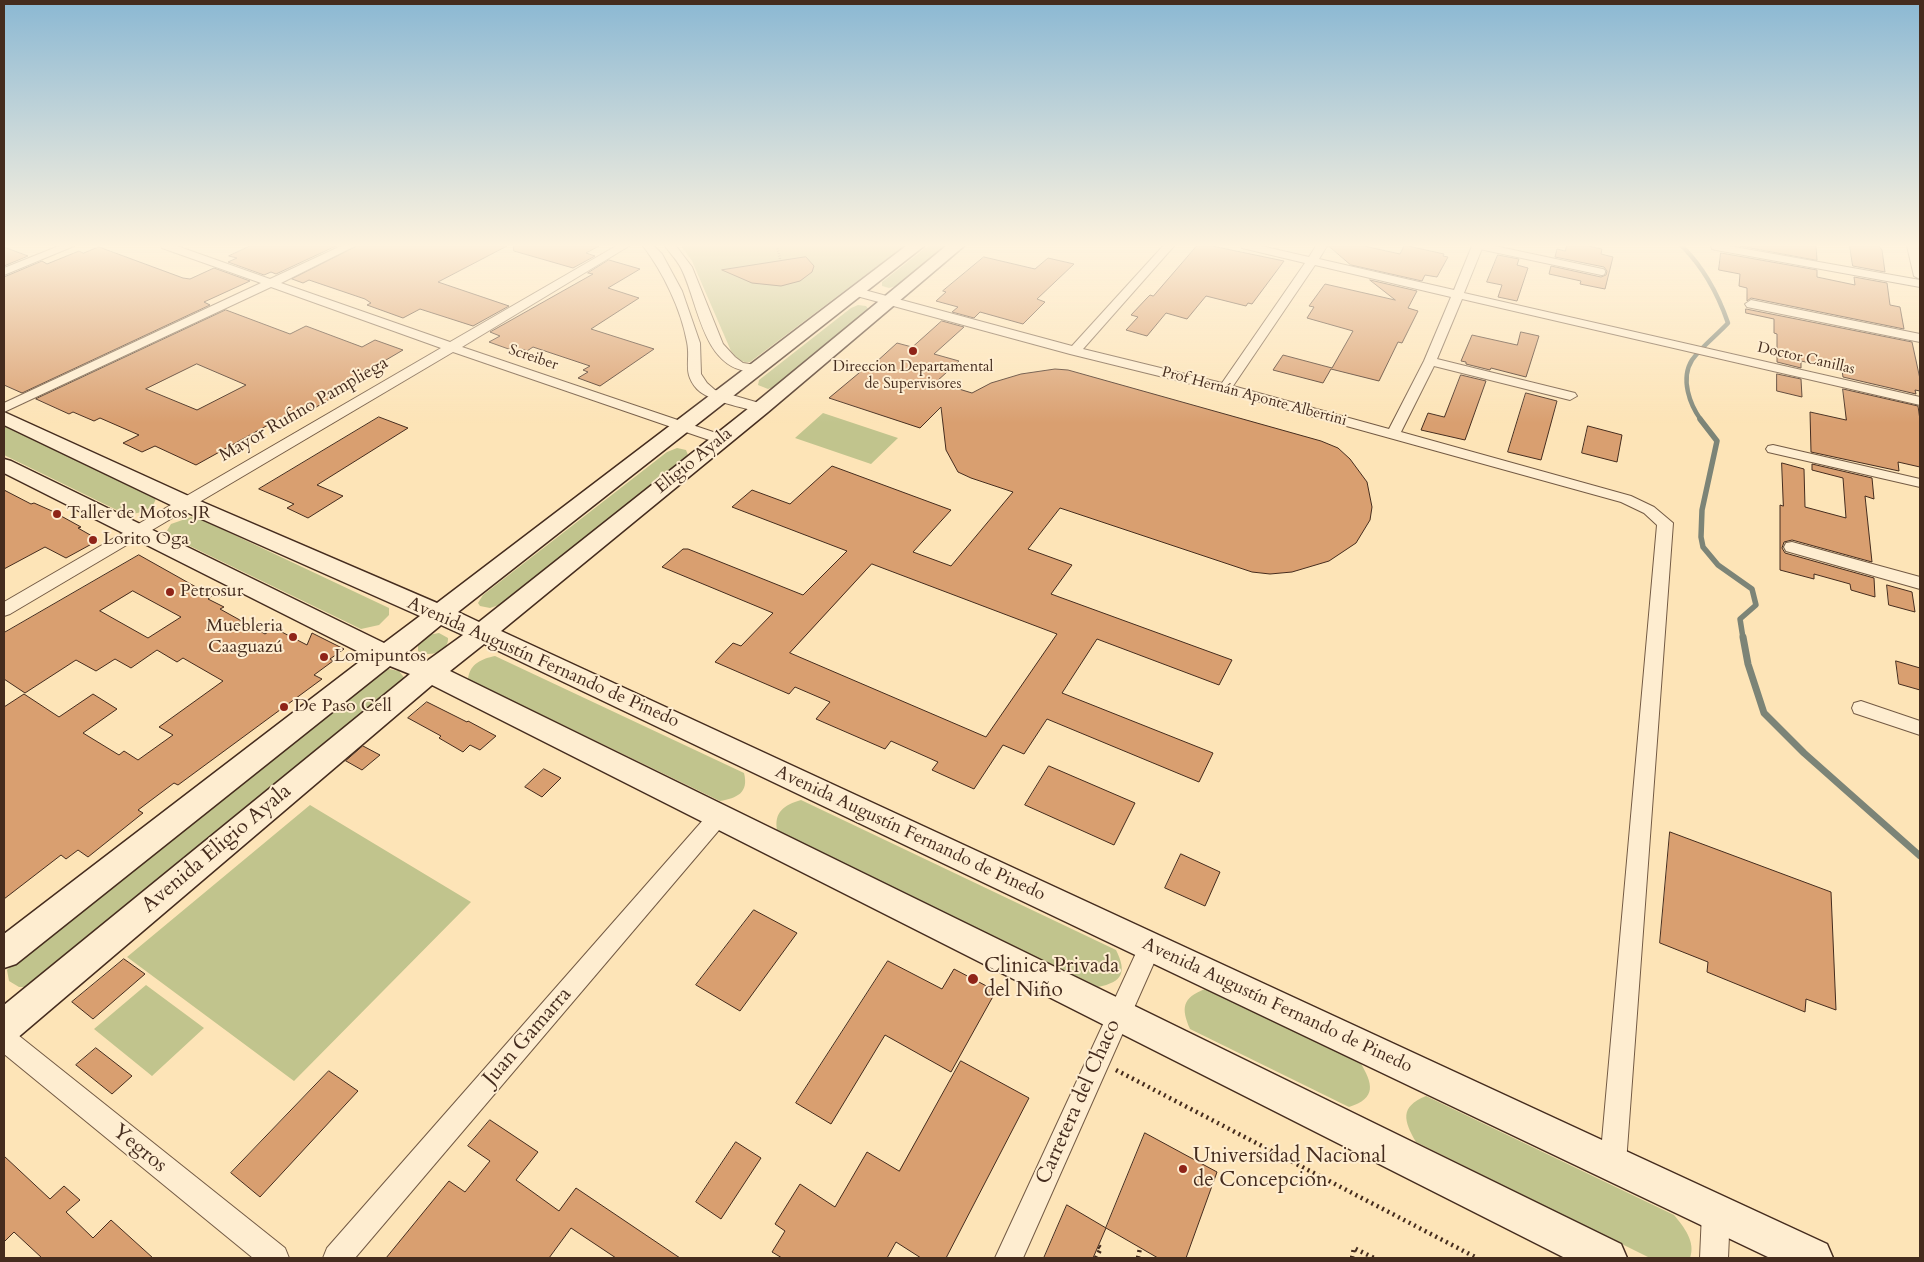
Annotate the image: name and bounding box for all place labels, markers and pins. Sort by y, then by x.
marker: Direccion Departamental de Supervisores [907,345,919,357]
place label: Direccion Departamental de Supervisores [833,359,993,394]
place label: Taller de Motos JR [67,503,211,525]
marker: Taller de Motos JR [51,508,63,520]
place label: Lorito Oga [103,529,189,551]
marker: Lorito Oga [87,534,99,546]
place label: Petrosur [180,581,243,603]
marker: Petrosur [164,586,176,598]
place label: Muebleria Caaguazú [206,616,283,659]
marker: Muebleria Caaguazú [287,631,299,643]
place label: Lomipuntos [334,646,426,668]
marker: Lomipuntos [318,651,330,663]
place label: De Paso Cell [294,696,392,718]
marker: De Paso Cell [278,701,290,713]
place label: Clinica Privada del Niño [984,954,1119,1004]
marker: Clinica Privada del Niño [966,972,980,986]
place label: Universidad Nacional de Concepcion [1193,1144,1386,1194]
marker: Universidad Nacional de Concepcion [1177,1163,1189,1175]

